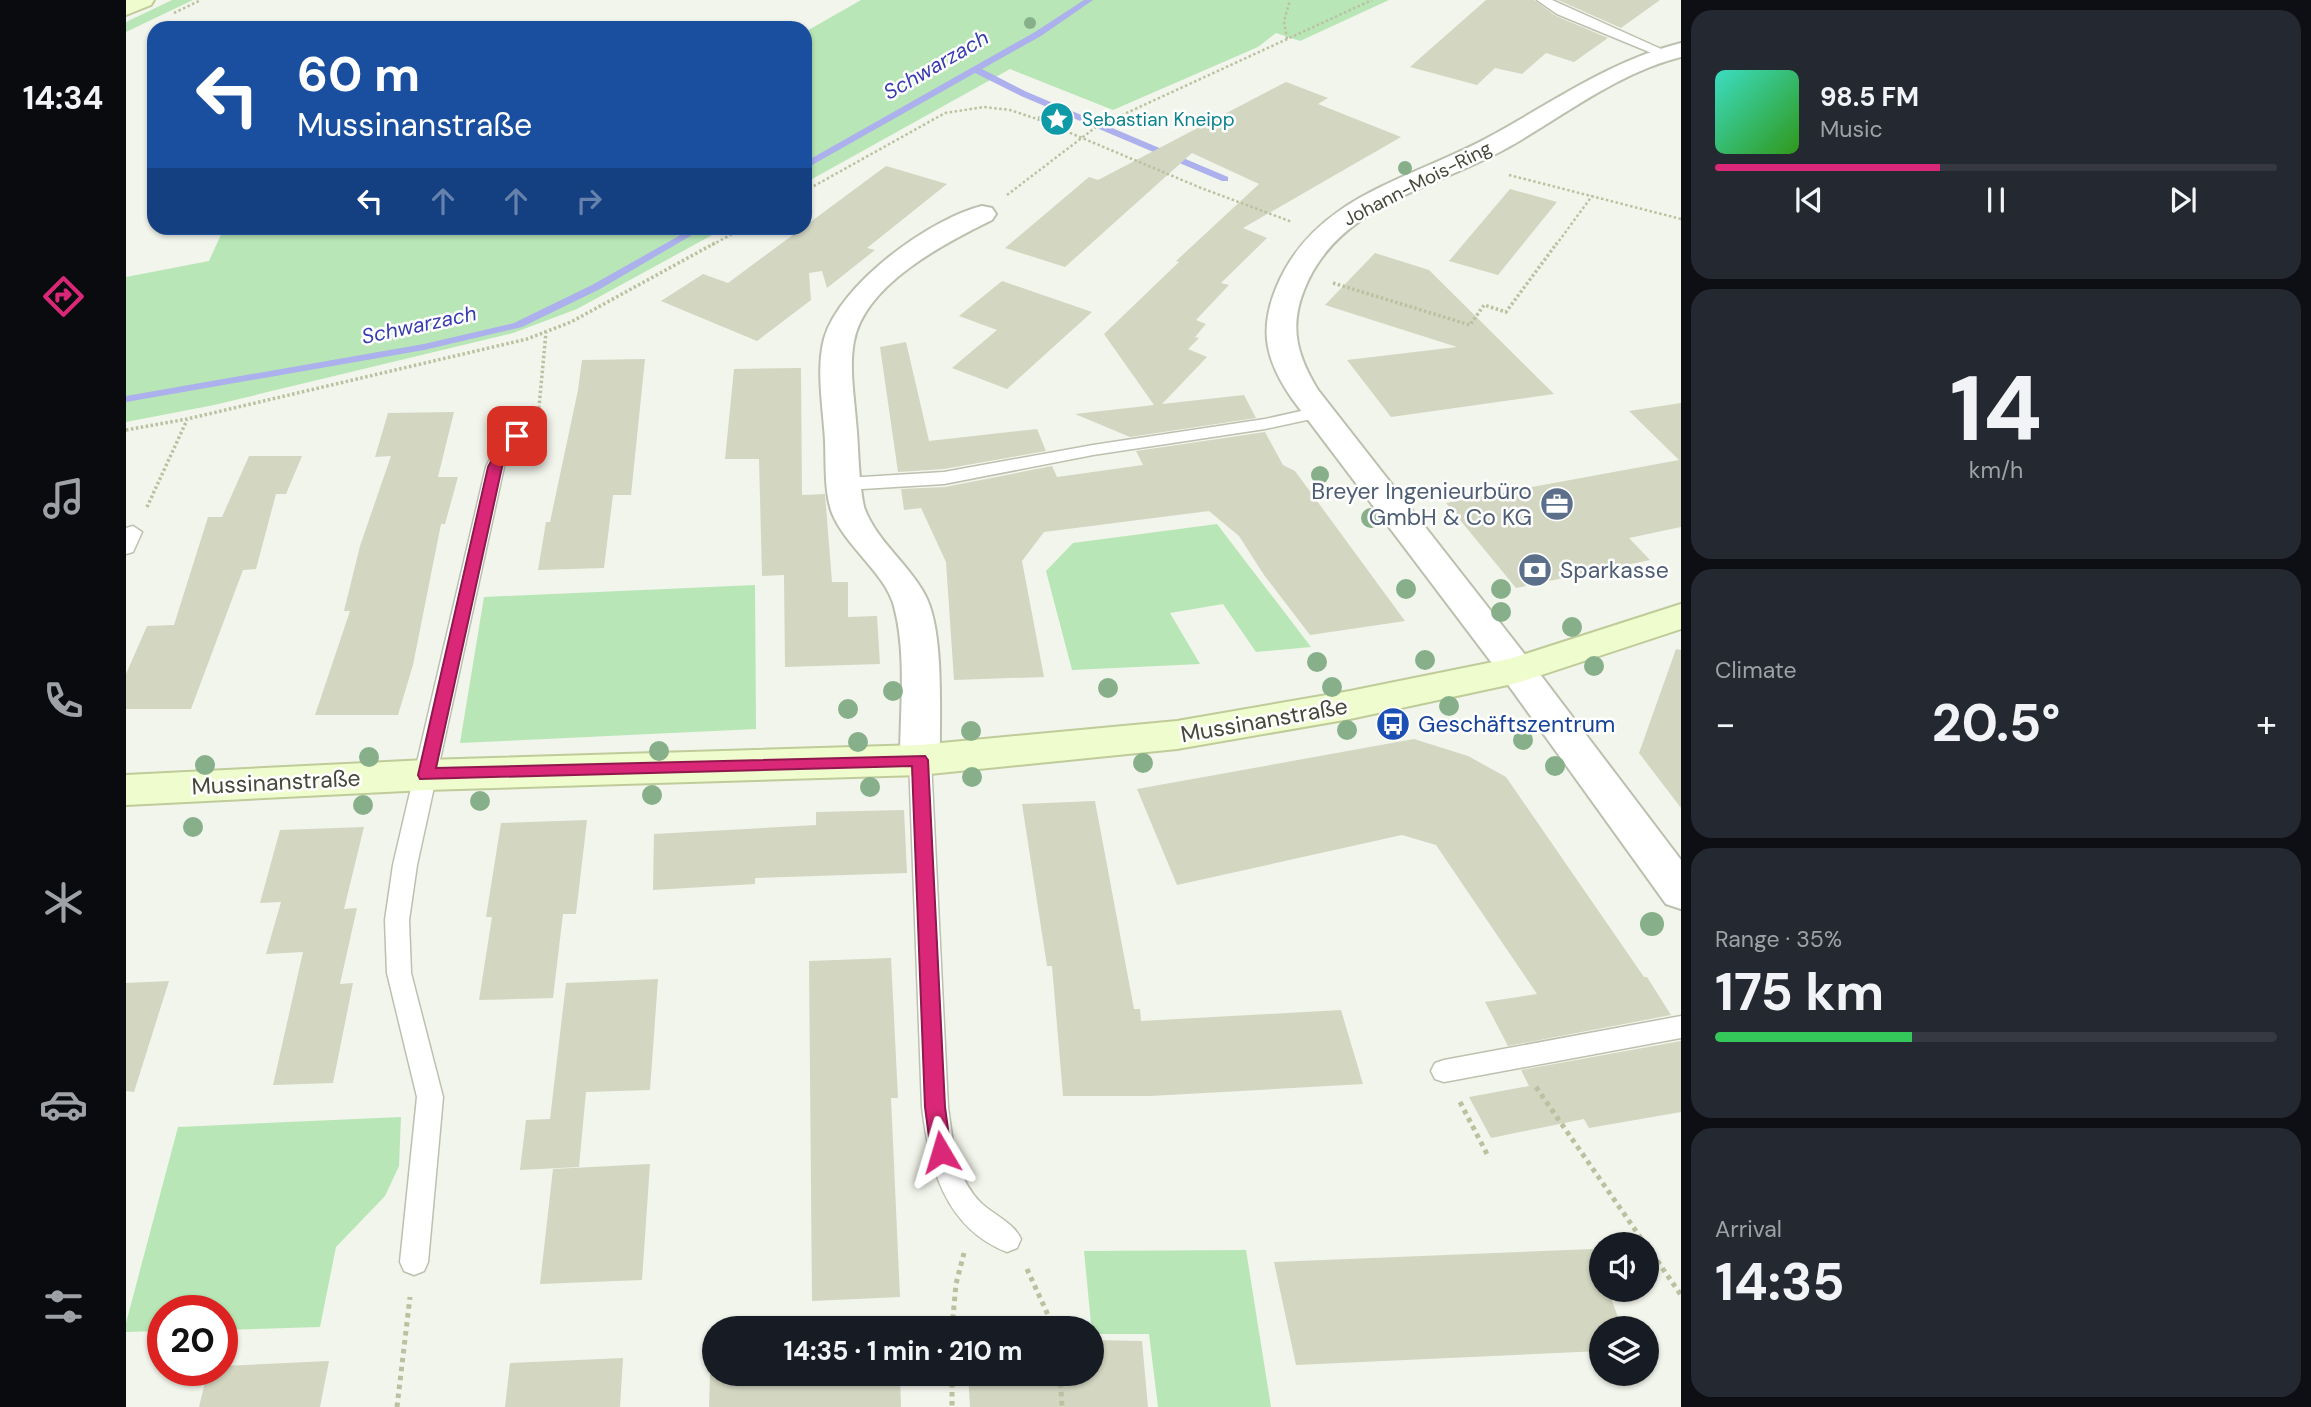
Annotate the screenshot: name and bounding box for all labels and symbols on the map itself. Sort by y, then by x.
water label: Schwarzach [878,24,994,106]
place icon: Sebastian Kneipp [1038,100,1076,138]
place label: Sebastian Kneipp [1082,107,1235,132]
street label: Johann-Mois-Ring [1339,135,1496,232]
water label: Schwarzach [359,299,479,351]
pin [487,406,547,466]
place label: Breyer Ingenieurbüro GmbH & Co KG [1311,476,1532,532]
office icon: Breyer Ingenieurbüro GmbH & Co KG [1538,485,1576,523]
bank icon: Sparkasse [1516,551,1554,589]
place label: Sparkasse [1560,555,1669,585]
street label: Mussinanstraße [1178,691,1350,749]
bus stop icon: Geschäftszentrum [1374,705,1412,743]
place label: Geschäftszentrum [1418,709,1615,739]
street label: Mussinanstraße [191,763,361,801]
position arrow [904,1115,978,1189]
speed limit sign: 20 [147,1295,238,1386]

